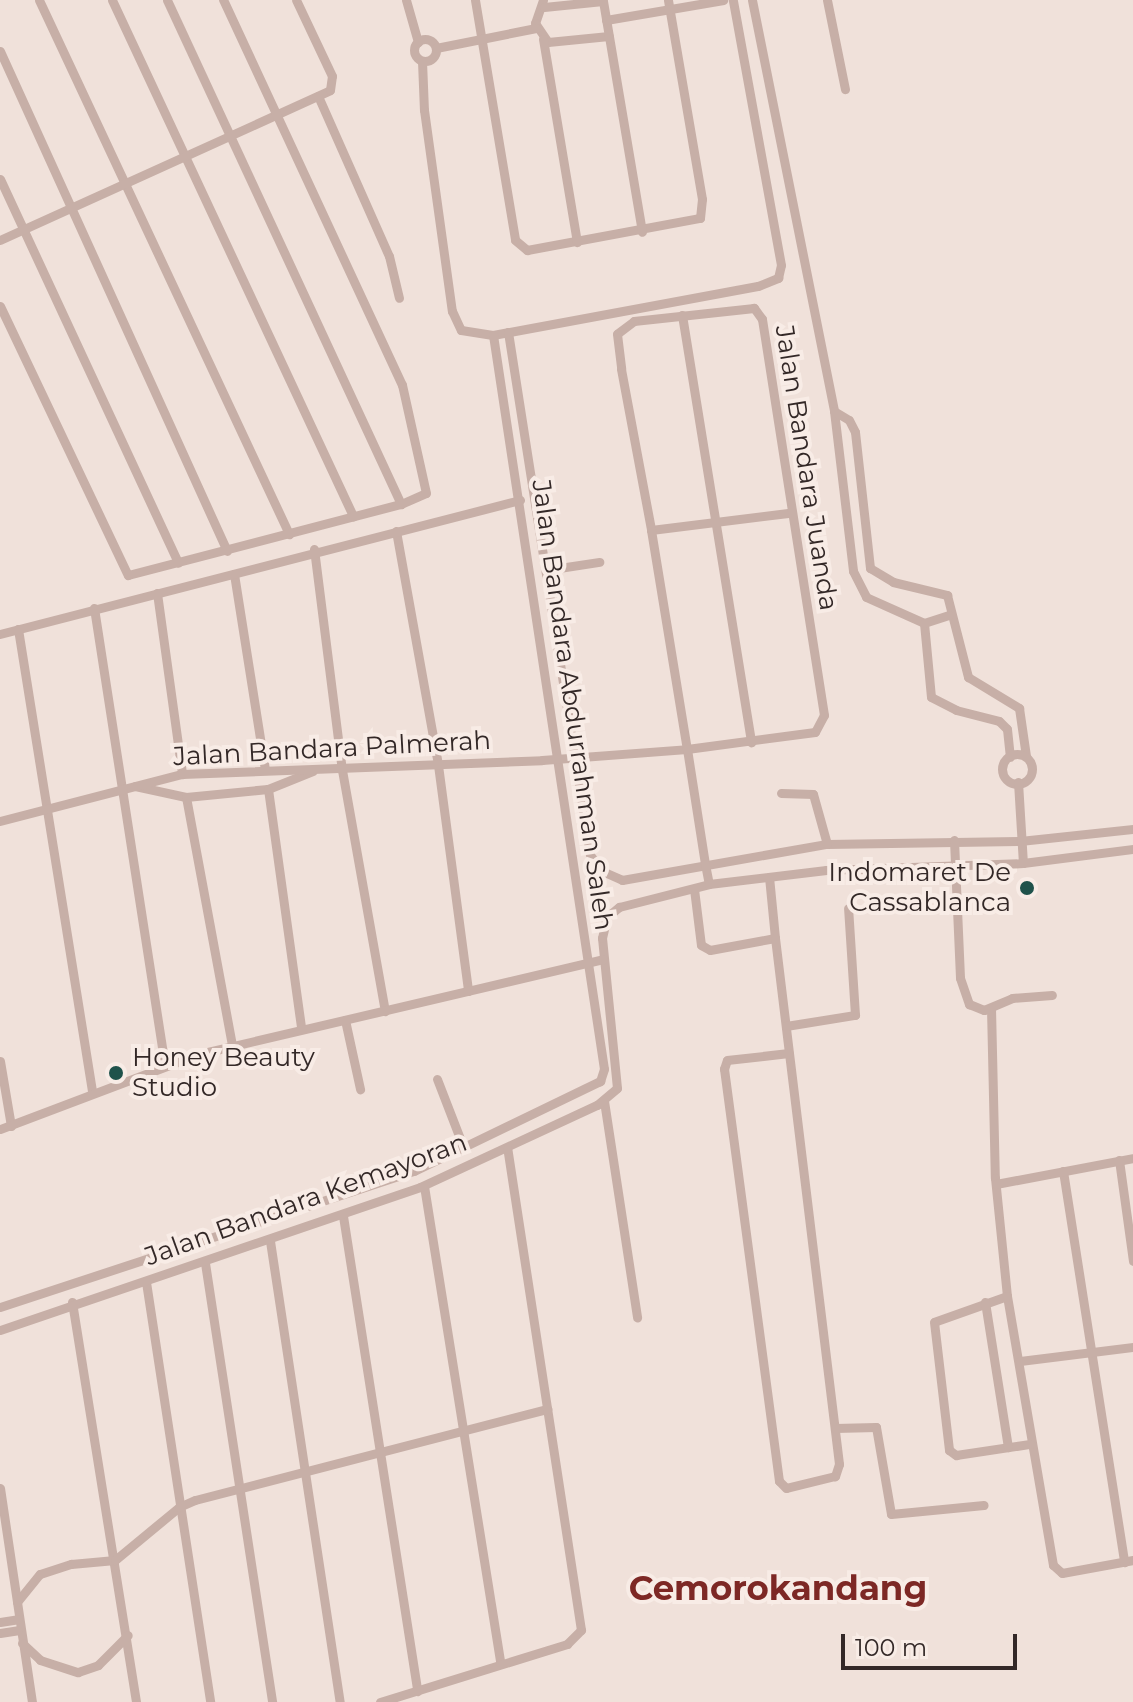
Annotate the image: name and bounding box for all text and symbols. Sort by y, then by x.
street label: Jalan Bandara Juanda [768,323,844,613]
street label: Jalan Bandara Abdurrahman Saleh [525,478,619,932]
street label: Jalan Bandara Palmerah [172,725,492,773]
place label: Indomaret De Cassablanca [828,857,1011,918]
marker: Indomaret De Cassablanca [1018,879,1036,897]
place label: Honey Beauty Studio [132,1042,315,1104]
marker: Honey Beauty Studio [107,1064,125,1082]
street label: Jalan Bandara Kemayoran [141,1127,471,1273]
district label: Cemorokandang [629,1569,927,1609]
scale bar [845,1618,1021,1668]
text: 100 m [855,1633,927,1662]

